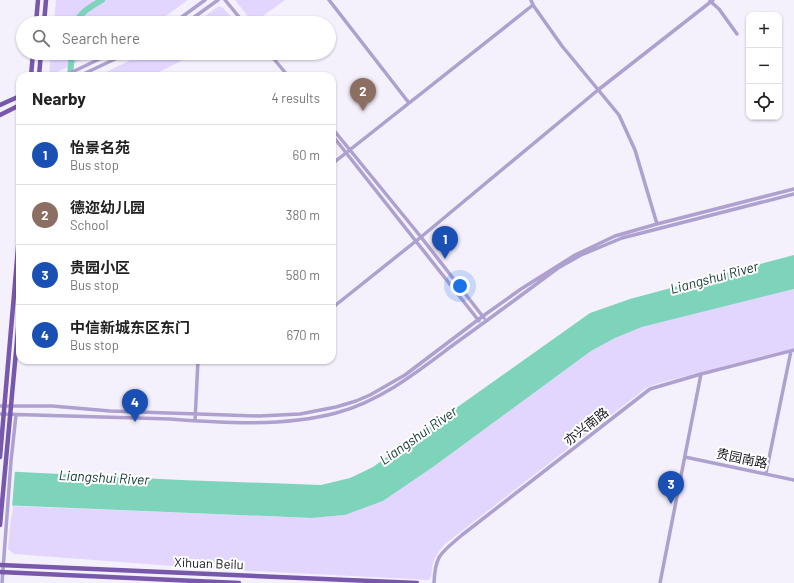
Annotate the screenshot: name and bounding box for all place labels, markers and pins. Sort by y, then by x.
pin: 2 [350,78,376,111]
pin: 1 [432,226,458,259]
pin: 4 [122,389,148,422]
pin: 3 [658,471,684,504]

